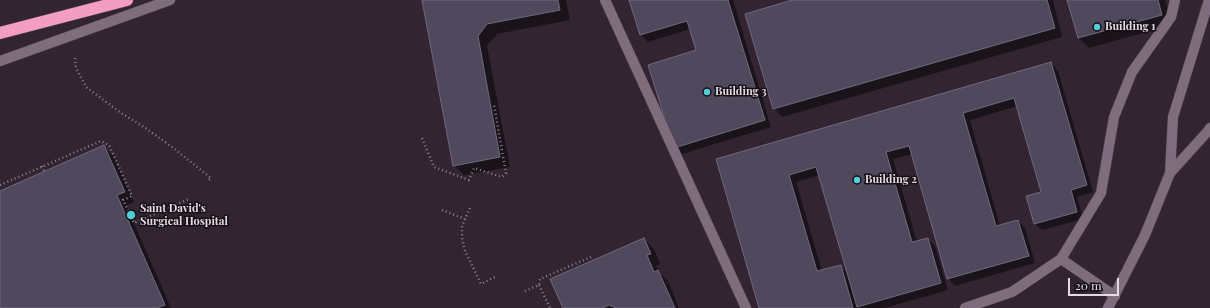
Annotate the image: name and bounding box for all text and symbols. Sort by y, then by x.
place label: Building 1 [1105,20,1155,34]
marker: Building 1 [1092,22,1102,32]
place label: Building 3 [715,85,767,99]
marker: Building 3 [702,87,712,97]
place label: Building 2 [865,173,917,187]
marker: Building 2 [852,175,862,185]
place label: Saint David's Surgical Hospital [140,202,228,228]
marker: Saint David's Surgical Hospital [125,209,137,221]
scale bar [1070,270,1121,296]
text: 20 m [1075,277,1102,293]

